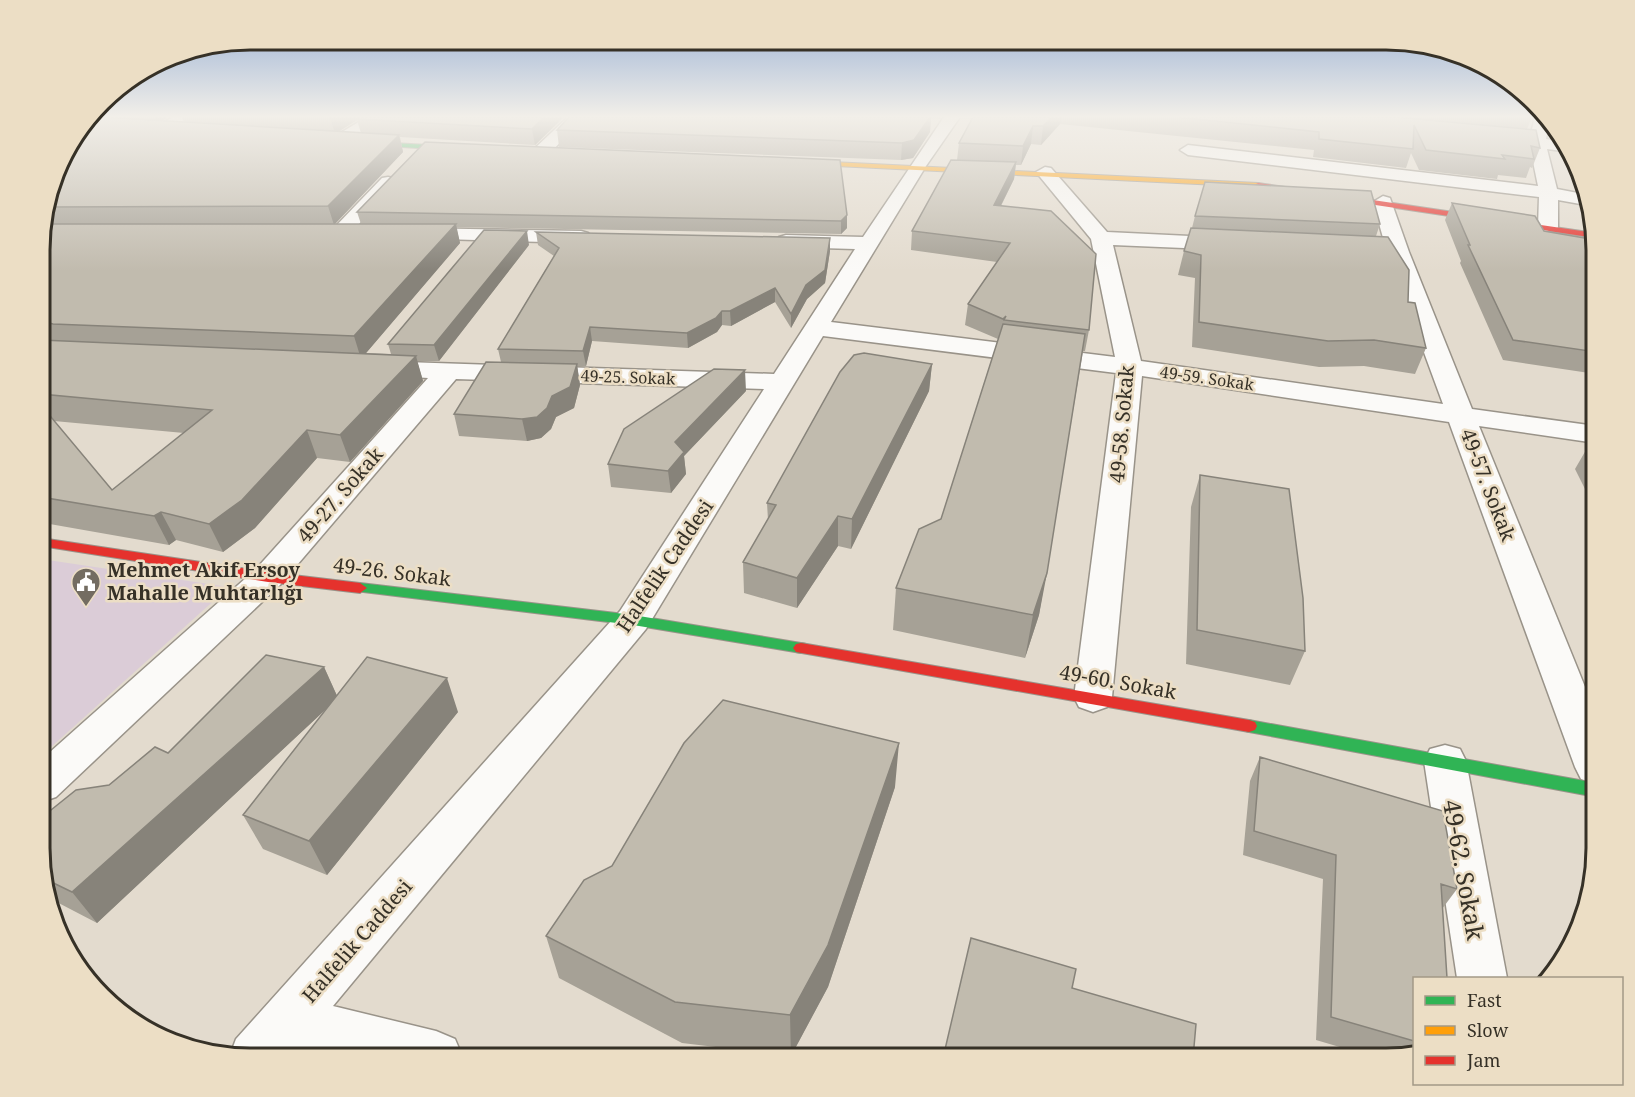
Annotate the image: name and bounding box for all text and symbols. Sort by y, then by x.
street label: 49-59. Sokak [1159,361,1256,396]
street label: 49-25. Sokak [580,364,676,390]
street label: 49-58. Sokak [1103,364,1140,484]
street label: 49-57. Sokak [1455,425,1522,545]
street label: 49-27. Sokak [291,441,389,548]
street label: Halfelik Caddesi [610,493,719,638]
street label: 49-26. Sokak [332,551,453,592]
place label: Mehmet Akif Ersoy Mahalle Muhtarlığı [107,556,303,606]
public building icon: Mehmet Akif Ersoy Mahalle Muhtarlığı [70,566,102,608]
street label: 49-60. Sokak [1058,658,1179,705]
street label: 49-62. Sokak [1436,797,1493,943]
street label: Halfelik Caddesi [296,873,418,1008]
legend [1413,977,1623,1085]
text: Fast [1467,988,1502,1012]
text: Slow [1467,1018,1509,1042]
text: Jam [1466,1048,1501,1072]

